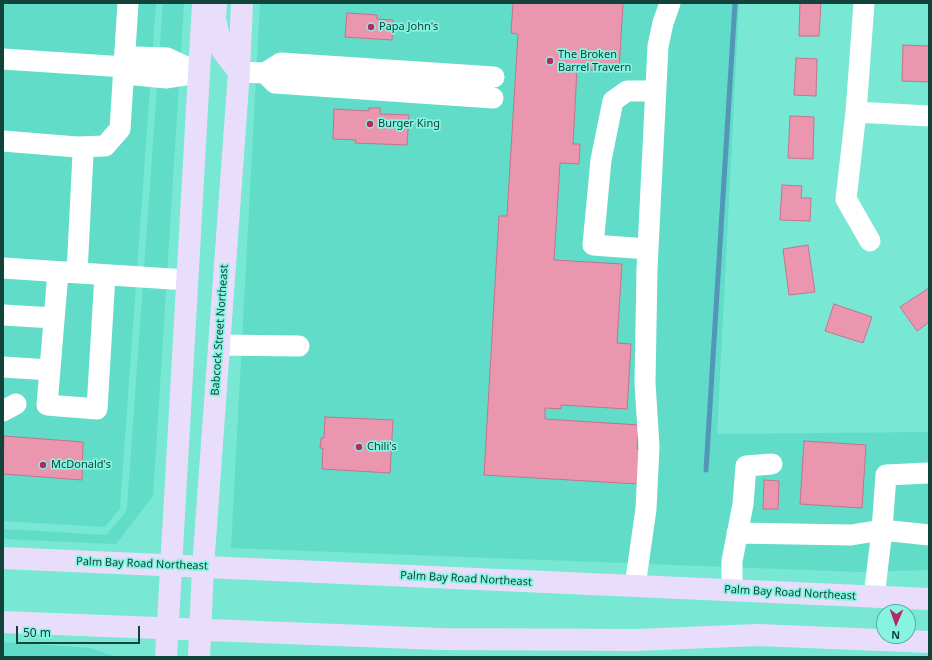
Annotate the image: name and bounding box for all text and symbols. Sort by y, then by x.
place label: Papa John's [379,20,438,34]
marker: Papa John's [366,22,376,32]
place label: The Broken Barrel Travern [558,48,631,74]
marker: The Broken Barrel Travern [545,56,555,66]
place label: Burger King [378,117,440,131]
marker: Burger King [365,119,375,129]
street label: Babcock Street Northeast [209,264,231,396]
place label: Chili's [367,440,397,454]
marker: Chili's [354,442,364,452]
place label: McDonald's [51,458,111,472]
marker: McDonald's [38,460,48,470]
street label: Palm Bay Road Northeast [76,555,208,573]
street label: Palm Bay Road Northeast [400,569,532,589]
street label: Palm Bay Road Northeast [724,583,856,603]
north arrow [876,604,916,644]
scale bar [18,618,142,644]
text: 50 m [23,624,51,641]
text: N [891,628,900,643]

